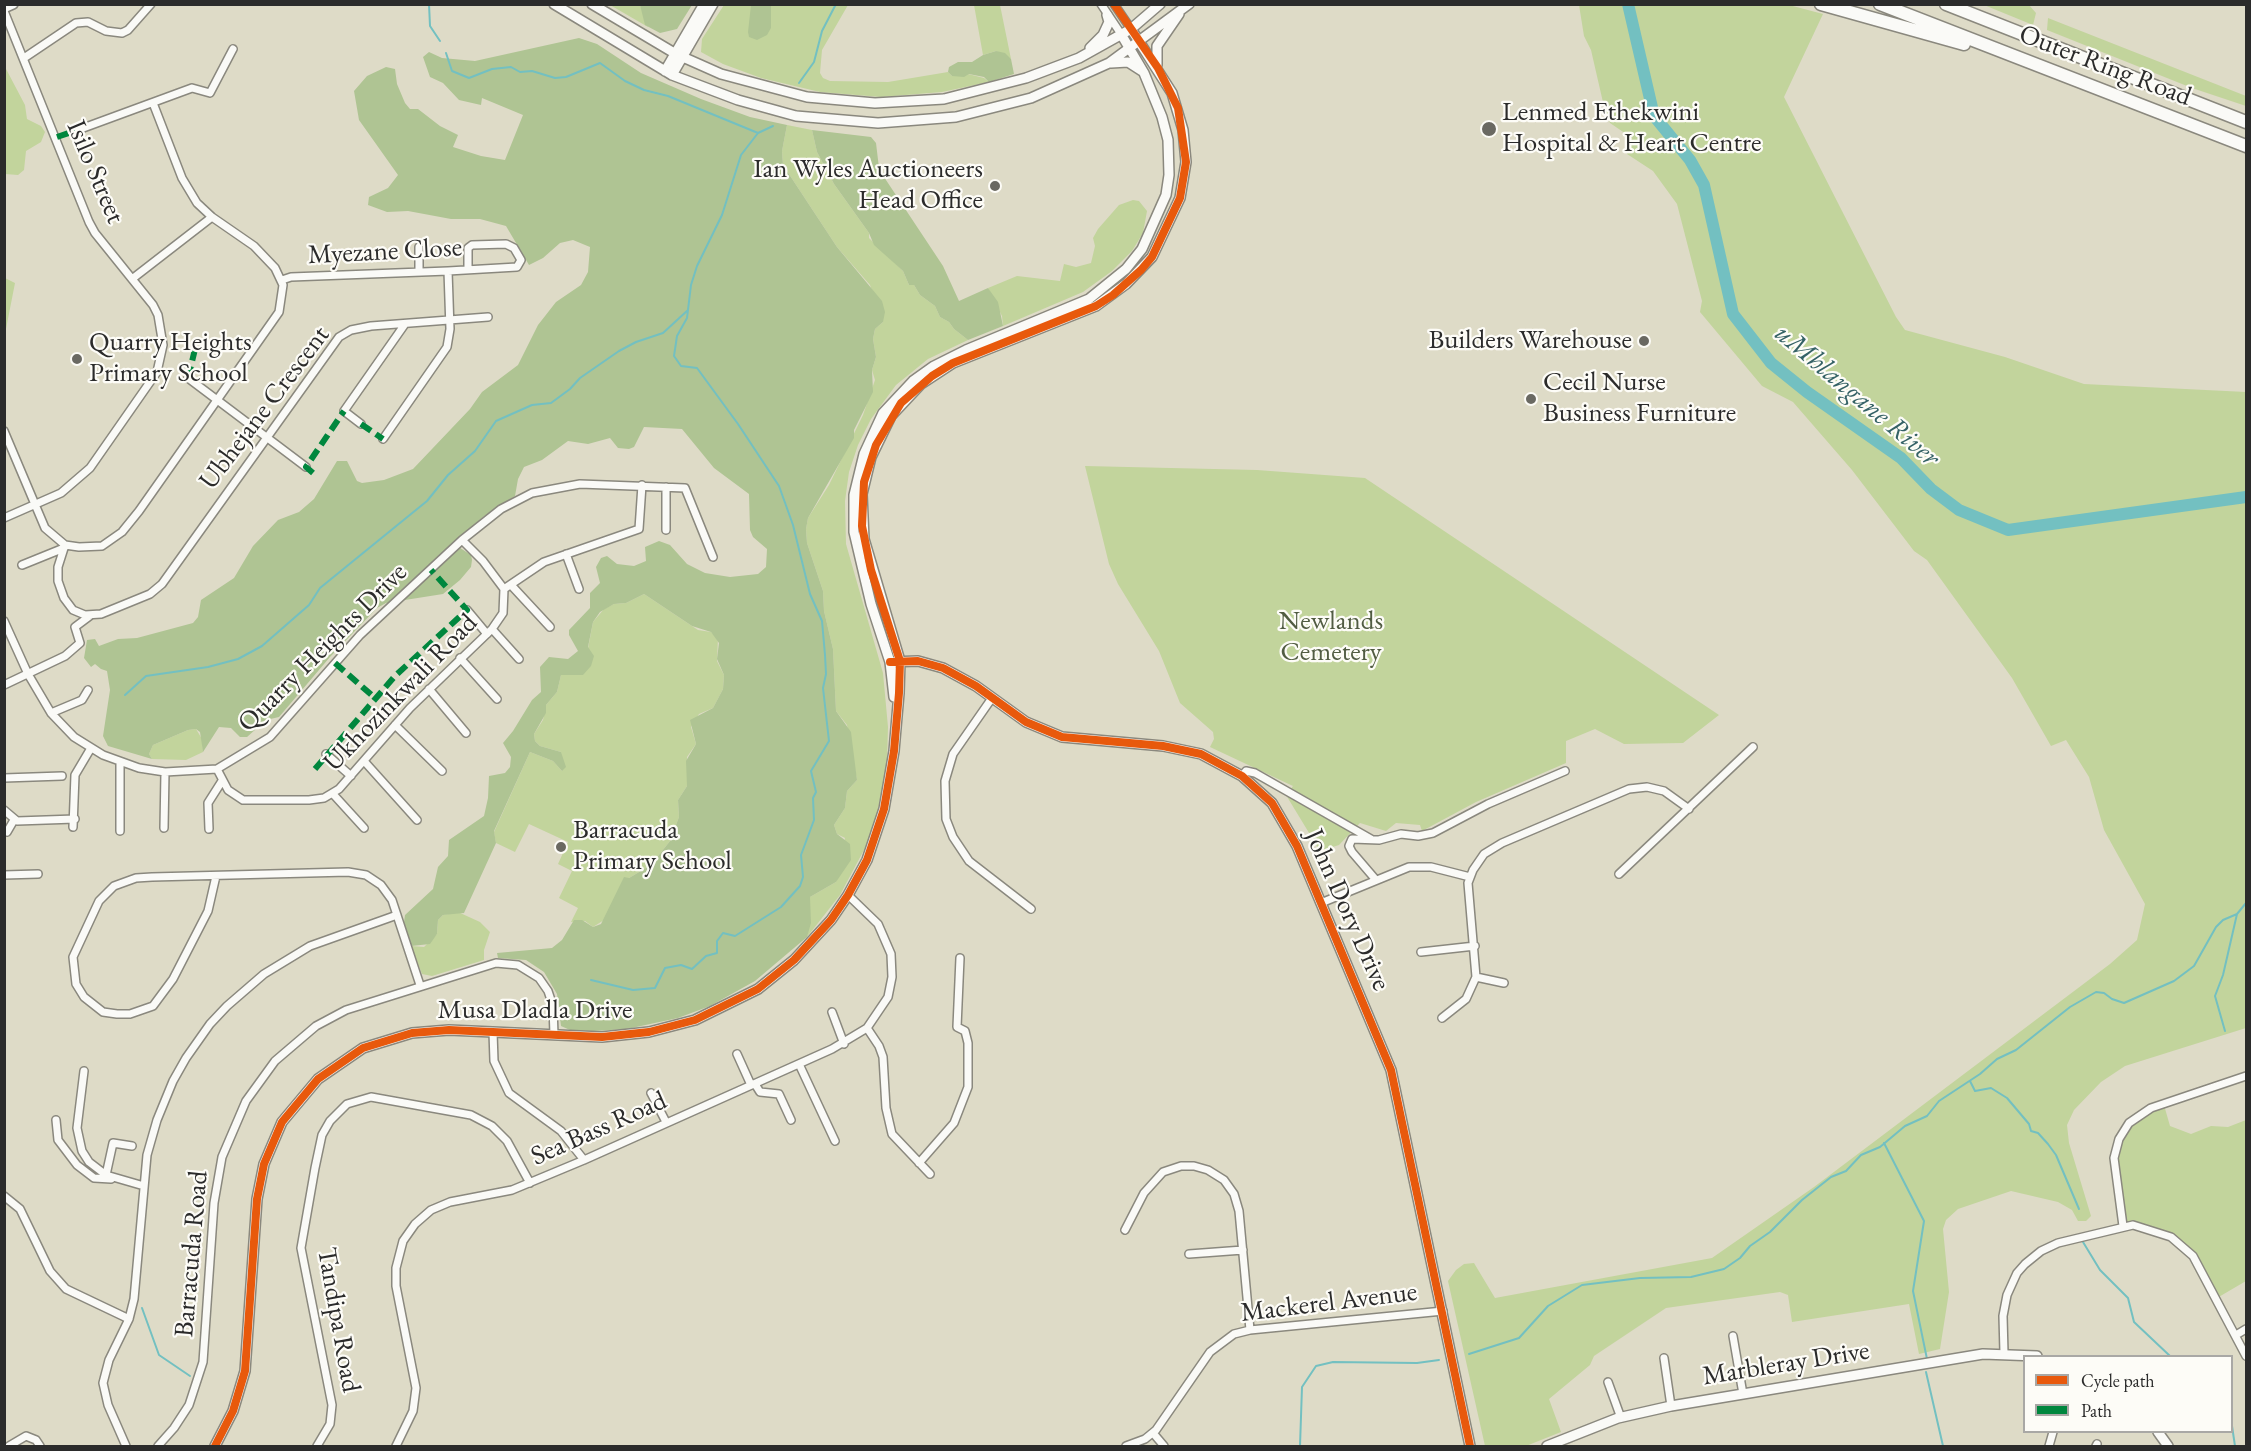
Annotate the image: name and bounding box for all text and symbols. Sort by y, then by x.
street label: Outer Ring Road [2014,18,2196,114]
place label: Lenmed Ethekwini Hospital & Heart Centre [1502,97,1762,160]
street label: Isilo Street [59,115,131,229]
marker: Lenmed Ethekwini Hospital & Heart Centre [1480,120,1498,138]
place label: Ian Wyles Auctioneers Head Office [753,154,983,217]
marker: Ian Wyles Auctioneers Head Office [988,179,1002,193]
street label: Myezane Close [307,232,463,272]
water label: uMhlangane River [1768,317,1946,475]
street label: Ubhejane Crescent [193,320,337,496]
place label: Builders Warehouse [1428,325,1632,357]
place label: Quarry Heights Primary School [89,327,252,390]
marker: Builders Warehouse [1637,334,1651,348]
marker: Quarry Heights Primary School [70,352,84,366]
place label: Cecil Nurse Business Furniture [1543,367,1736,430]
marker: Cecil Nurse Business Furniture [1524,392,1538,406]
street label: Quarry Heights Drive [232,557,414,739]
park label: Newlands Cemetery [1279,606,1383,669]
street label: Ukhozinkwali Road [317,607,485,779]
place label: Barracuda Primary School [573,815,732,878]
street label: John Dory Drive [1297,824,1397,996]
marker: Barracuda Primary School [554,840,568,854]
street label: Musa Dladla Drive [437,995,633,1027]
street label: Sea Bass Road [526,1085,672,1173]
street label: Barracuda Road [169,1169,215,1339]
street label: Tandipa Road [309,1245,367,1395]
street label: Mackerel Avenue [1239,1276,1419,1330]
street label: Marbleray Drive [1700,1335,1872,1393]
legend [2023,1355,2233,1433]
text: Cycle path [2081,1369,2155,1392]
text: Path [2081,1399,2112,1422]

